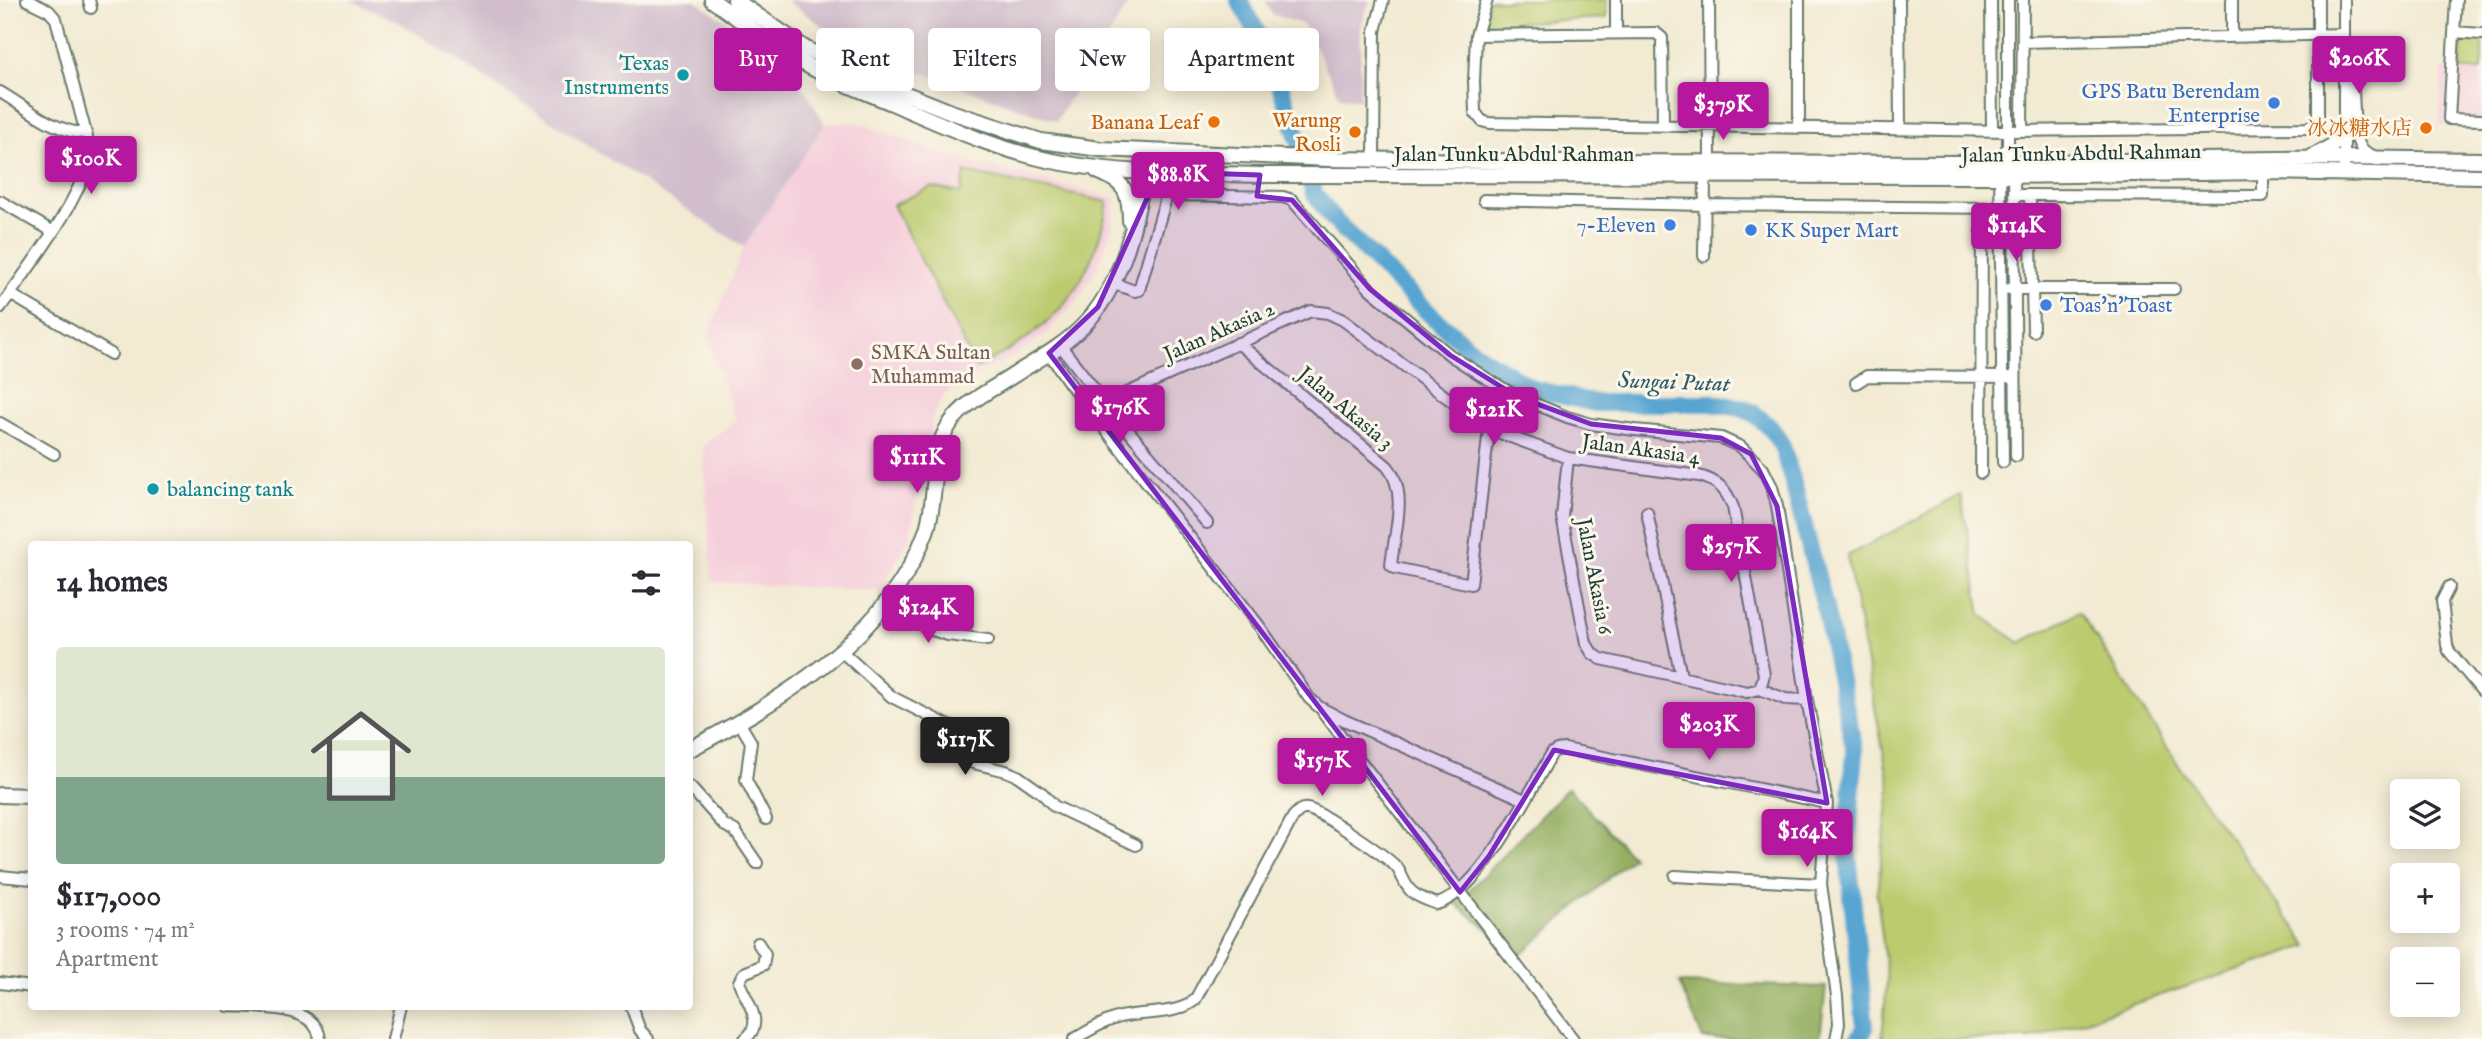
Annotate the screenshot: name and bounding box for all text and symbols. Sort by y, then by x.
chip: Buy [714,28,802,91]
chip: Rent [816,28,914,91]
chip: Filters [928,28,1041,91]
chip: New [1055,28,1150,91]
chip: Apartment [1164,28,1319,91]
pin: $206K [2310,36,2408,96]
text: $206K [2328,44,2390,73]
place label: Texas Instruments [564,51,669,102]
marker: Texas Instruments [675,67,691,83]
place label: GPS Batu Berendam Enterprise [2082,79,2260,130]
pin: $379K [1674,82,1772,142]
text: $379K [1694,90,1752,119]
marker: GPS Batu Berendam Enterprise [2266,95,2282,111]
place label: Warung Rosli [1272,108,1342,159]
place label: Banana Leaf [1090,110,1203,137]
marker: Banana Leaf [1206,114,1222,130]
place label: 冰冰糖水店 [2307,116,2412,143]
marker: 冰冰糖水店 [2418,120,2434,136]
marker: Warung Rosli [1347,124,1363,140]
pin: $100K [42,136,140,196]
street label: Jalan Tunku Abdul Rahman [1959,139,2201,170]
street label: Jalan Tunku Abdul Rahman [1392,142,1634,169]
text: $100K [61,144,121,173]
pin: $88.8K [1121,152,1235,212]
text: $88.8K [1147,160,1209,189]
pin: $114K [1967,204,2065,263]
text: $114K [1987,211,2045,240]
place label: 7-Eleven [1577,213,1656,240]
marker: 7-Eleven [1662,217,1678,233]
place label: KK Super Mart [1765,218,1899,245]
marker: KK Super Mart [1743,222,1759,238]
place label: Toas'n'Toast [2060,293,2173,320]
street label: Jalan Akasia 2 [1158,296,1279,370]
marker: Toas'n'Toast [2038,297,2054,313]
place label: SMKA Sultan Muhammad [871,340,990,391]
marker: SMKA Sultan Muhammad [849,356,865,372]
street label: Jalan Akasia 3 [1290,360,1398,457]
water label: Sungai Putat [1617,366,1732,400]
pin: $176K [1071,386,1169,445]
pin: $121K [1445,388,1543,447]
text: $176K [1091,393,1149,422]
text: $121K [1465,395,1523,424]
street label: Jalan Akasia 4 [1578,429,1702,472]
pin: $111K [868,435,966,495]
text: $111K [889,443,945,472]
place label: balancing tank [167,477,295,504]
marker: balancing tank [145,481,161,497]
street label: Jalan Akasia 6 [1569,514,1618,638]
pin: $257K [1682,524,1780,584]
text: $257K [1701,532,1761,561]
text: 14 homes [56,564,168,602]
icon: filters [627,564,665,602]
pin: $124K [879,586,977,645]
text: $124K [898,593,958,622]
icon: home [298,693,424,819]
pin: $203K [1660,702,1758,762]
text: $203K [1679,710,1739,739]
pin: $117K [916,718,1014,777]
text: $117K [936,725,994,754]
pin: $157K [1273,738,1371,798]
text: $157K [1293,746,1351,775]
map controls [2390,779,2460,1017]
button: layers [2390,779,2460,849]
pin: $164K [1758,810,1856,869]
text: $164K [1778,817,1836,846]
button: + [2390,863,2460,933]
text: $117,000 [56,878,161,916]
text: 3 rooms · 74 m² [56,916,195,945]
text: Apartment [56,945,159,974]
button: − [2390,947,2460,1017]

